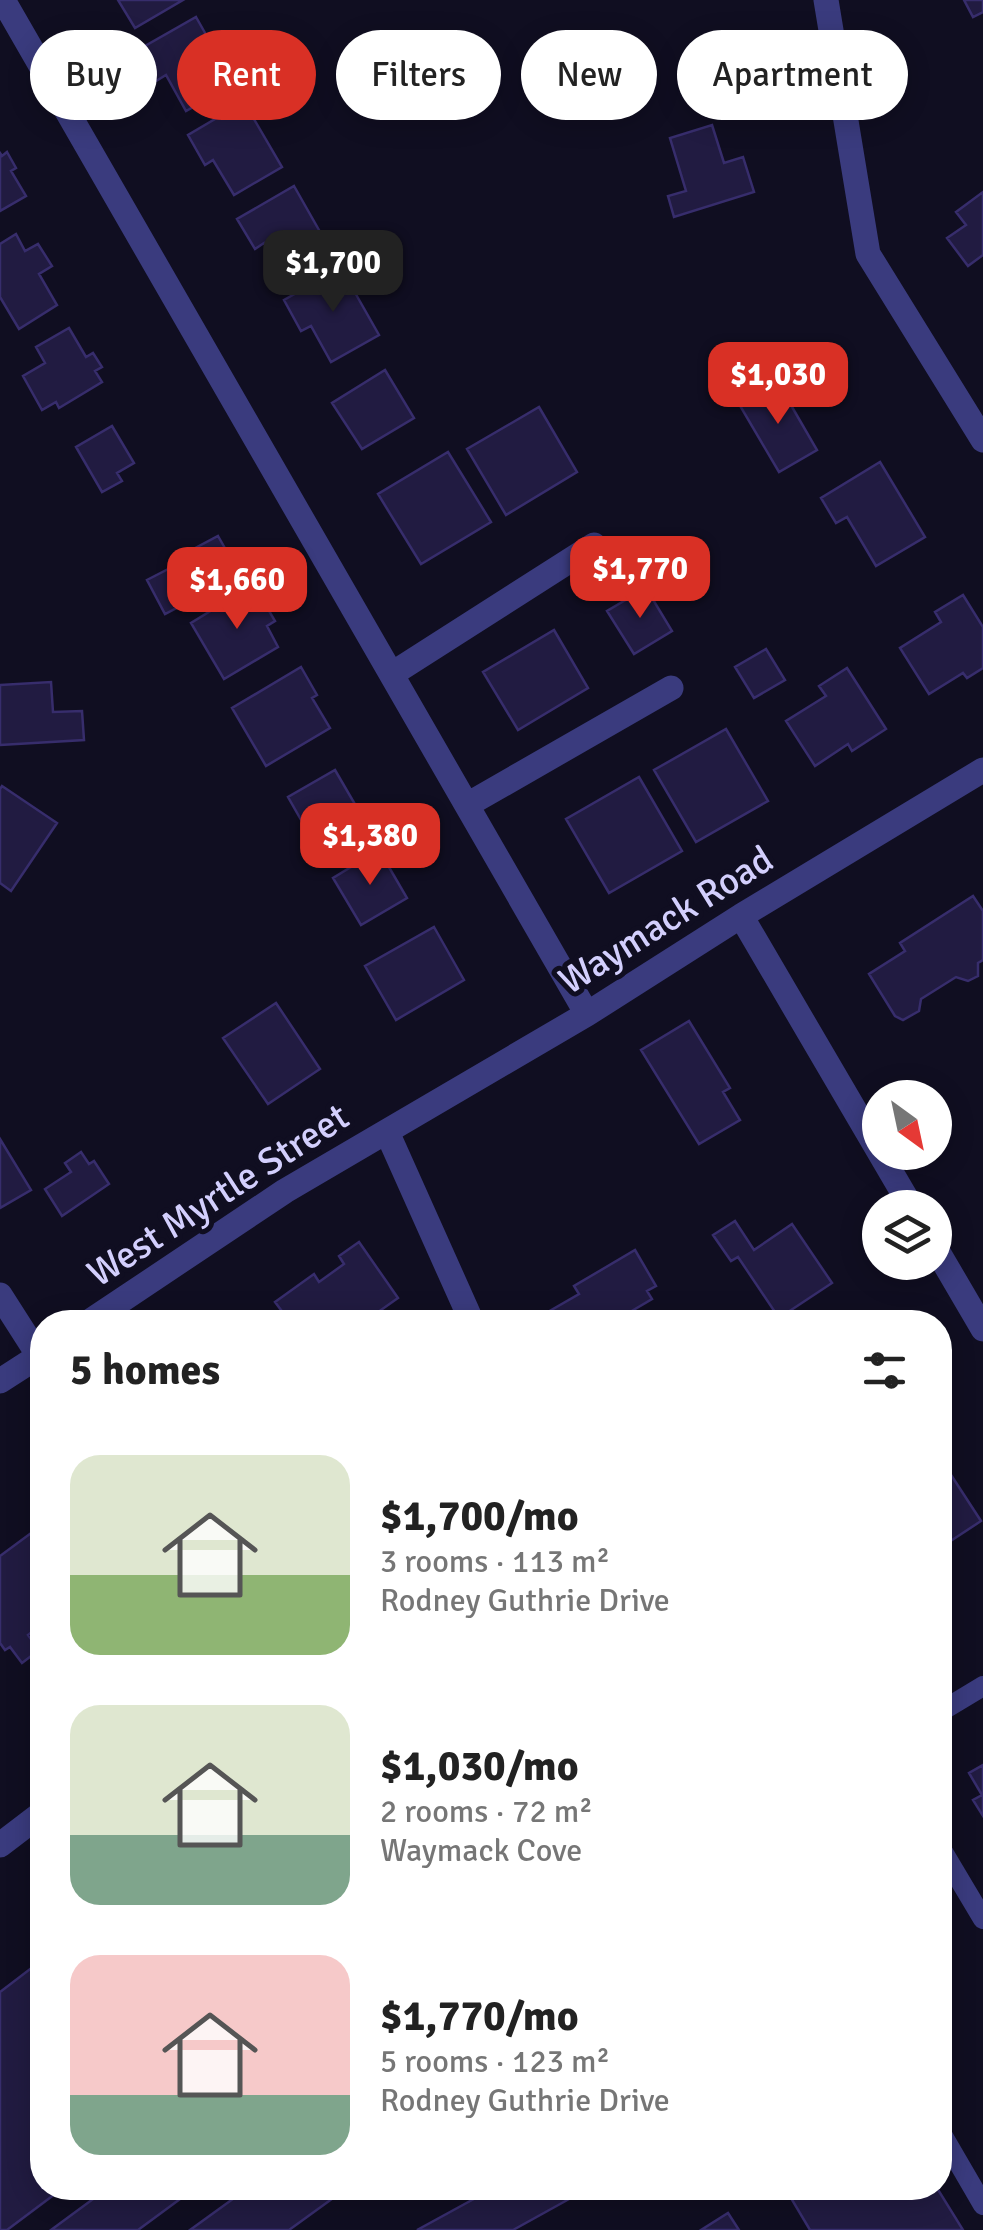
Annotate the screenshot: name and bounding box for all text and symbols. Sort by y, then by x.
chip: Buy [30,30,157,120]
chip: Rent [177,30,316,120]
chip: Filters [336,30,501,120]
chip: New [521,30,657,120]
chip: Apartment [677,30,908,120]
pin: $1,700 [252,230,414,315]
text: $1,700 [285,243,381,282]
pin: $1,030 [697,342,859,427]
text: $1,030 [730,355,826,394]
pin: $1,770 [559,536,721,621]
pin: $1,660 [156,547,318,632]
text: $1,770 [592,549,688,588]
text: $1,660 [189,560,285,599]
pin: $1,380 [289,803,451,888]
text: $1,380 [322,816,418,855]
street label: Waymack Road [550,836,782,1004]
north arrow [862,1080,952,1170]
map controls [862,1080,952,1280]
street label: West Myrtle Street [79,1093,357,1297]
button: layers [862,1190,952,1280]
icon: filters [857,1343,912,1398]
text: 5 homes [70,1345,220,1396]
text: $1,700/mo [380,1491,579,1542]
icon: home [150,1495,270,1615]
text: 3 rooms · 113 m² [380,1542,610,1581]
text: Rodney Guthrie Drive [380,1581,670,1620]
text: $1,030/mo [380,1741,579,1792]
icon: home [150,1745,270,1865]
text: 2 rooms · 72 m² [380,1792,593,1831]
text: Waymack Cove [380,1831,582,1870]
text: $1,770/mo [380,1991,579,2042]
icon: home [150,1995,270,2115]
text: 5 rooms · 123 m² [380,2042,610,2081]
text: Rodney Guthrie Drive [380,2081,670,2120]

